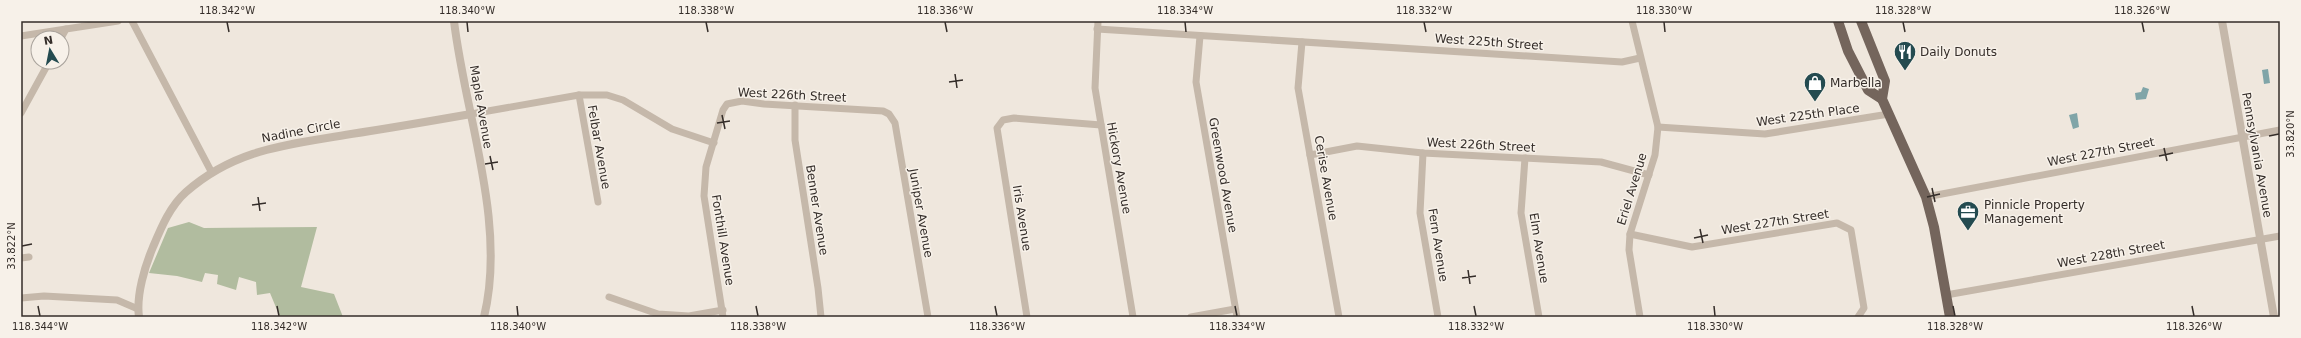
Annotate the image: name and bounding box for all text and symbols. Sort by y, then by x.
text: 118.342°W [199,5,255,16]
text: 118.340°W [439,5,495,16]
text: 118.338°W [678,5,734,16]
text: 118.336°W [917,5,973,16]
text: 118.334°W [1157,5,1213,16]
text: 118.332°W [1396,5,1452,16]
text: 118.330°W [1636,5,1692,16]
text: 118.328°W [1875,5,1931,16]
text: 118.326°W [2114,5,2170,16]
north arrow [30,30,70,70]
street label: West 225th Street [1434,31,1544,53]
text: N [43,33,54,48]
restaurant icon: Daily Donuts [1892,39,1918,72]
place label: Daily Donuts [1920,45,1997,59]
street label: Maple Avenue [467,64,495,150]
shop icon: Marbella [1802,70,1828,103]
place label: Marbella [1830,76,1882,90]
street label: West 226th Street [737,85,847,105]
street label: Pennsylvania Avenue [2239,91,2275,219]
street label: West 225th Place [1755,101,1861,129]
street label: Felbar Avenue [585,104,613,190]
text: 33.820°N [2285,110,2296,158]
street label: Greenwood Avenue [1206,116,1240,234]
street label: Nadine Circle [261,117,341,145]
street label: Hickory Avenue [1104,121,1134,215]
street label: Cerise Avenue [1312,134,1340,222]
street label: West 226th Street [1426,135,1536,155]
street label: West 227th Street [2046,135,2156,169]
street label: Eriel Avenue [1614,151,1650,227]
street label: Benner Avenue [803,164,831,256]
street label: Juniper Avenue [906,166,936,259]
street label: Iris Avenue [1010,184,1034,252]
street label: Fonthill Avenue [709,193,737,287]
place label: Pinnicle Property Management [1984,198,2085,226]
office icon: Pinnicle Property Management [1955,199,1981,232]
street label: Fern Avenue [1425,207,1451,283]
street label: West 227th Street [1720,207,1830,237]
street label: Elm Avenue [1527,212,1551,284]
text: 33.822°N [6,222,17,270]
street label: West 228th Street [2056,238,2166,270]
text: 118.344°W [12,321,68,332]
text: 118.342°W [251,321,307,332]
text: 118.340°W [490,321,546,332]
text: 118.338°W [730,321,786,332]
text: 118.336°W [969,321,1025,332]
text: 118.334°W [1209,321,1265,332]
text: 118.332°W [1448,321,1504,332]
text: 118.330°W [1687,321,1743,332]
text: 118.328°W [1927,321,1983,332]
text: 118.326°W [2166,321,2222,332]

